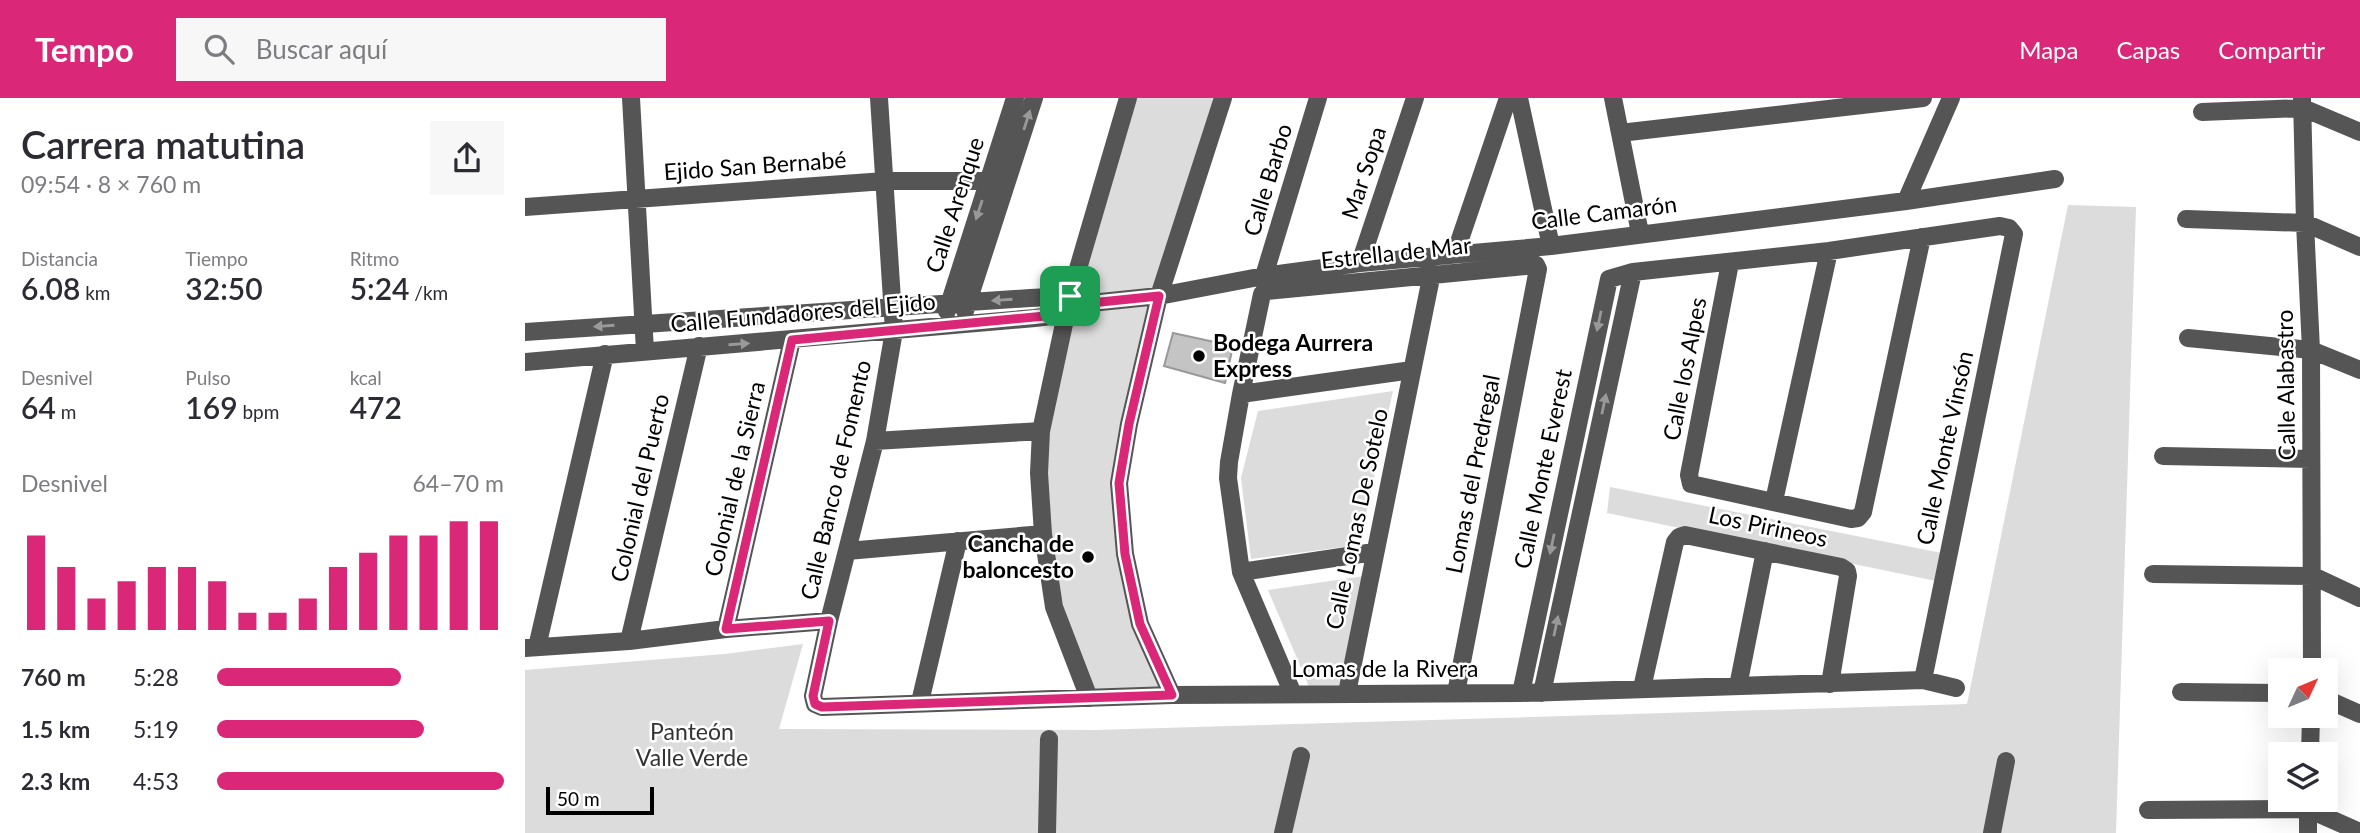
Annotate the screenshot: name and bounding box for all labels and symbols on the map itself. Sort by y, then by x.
one-way arrow [1022,109,1033,130]
street label: Calle Barbo [1237,120,1297,239]
street label: Mar Sopa [1335,123,1391,223]
street label: Calle Arenque [919,133,989,276]
street label: Ejido San Bernabé [663,145,847,185]
street label: Calle Camarón [1529,189,1678,235]
one-way arrow [973,199,983,220]
street label: Estrella de Mar [1319,230,1473,274]
pin [1040,266,1100,326]
street label: Calle Fundadores del Ejido [669,286,937,338]
one-way arrow [991,295,1013,306]
street label: Calle los Alpes [1656,295,1712,443]
street label: Calle Alabastro [2270,309,2300,461]
one-way arrow [1593,310,1604,332]
one-way arrow [593,321,615,332]
place label: Bodega Aurrera Express [1213,328,1373,382]
one-way arrow [729,338,751,349]
marker: Bodega Aurrera Express [1191,348,1207,364]
street label: Calle Monte Vinsón [1910,348,1978,547]
street label: Calle Banco de Fomento [794,357,876,602]
street label: Calle Monte Everest [1507,366,1577,571]
street label: Lomas del Predregal [1439,372,1505,576]
street label: Colonial de la Sierra [698,378,770,579]
street label: Colonial del Puerto [604,391,674,585]
one-way arrow [1599,393,1610,415]
street label: Calle Lomas De Sotelo [1319,406,1393,632]
street label: Los Pirineos [1706,500,1830,552]
place label: Cancha de baloncesto [962,529,1074,583]
one-way arrow [1547,533,1558,555]
marker: Cancha de baloncesto [1080,549,1096,565]
one-way arrow [1551,615,1562,637]
street label: Lomas de la Rivera [1292,654,1478,682]
north arrow [2268,658,2338,728]
park label: Panteón Valle Verde [636,717,748,771]
scale bar [546,784,655,816]

